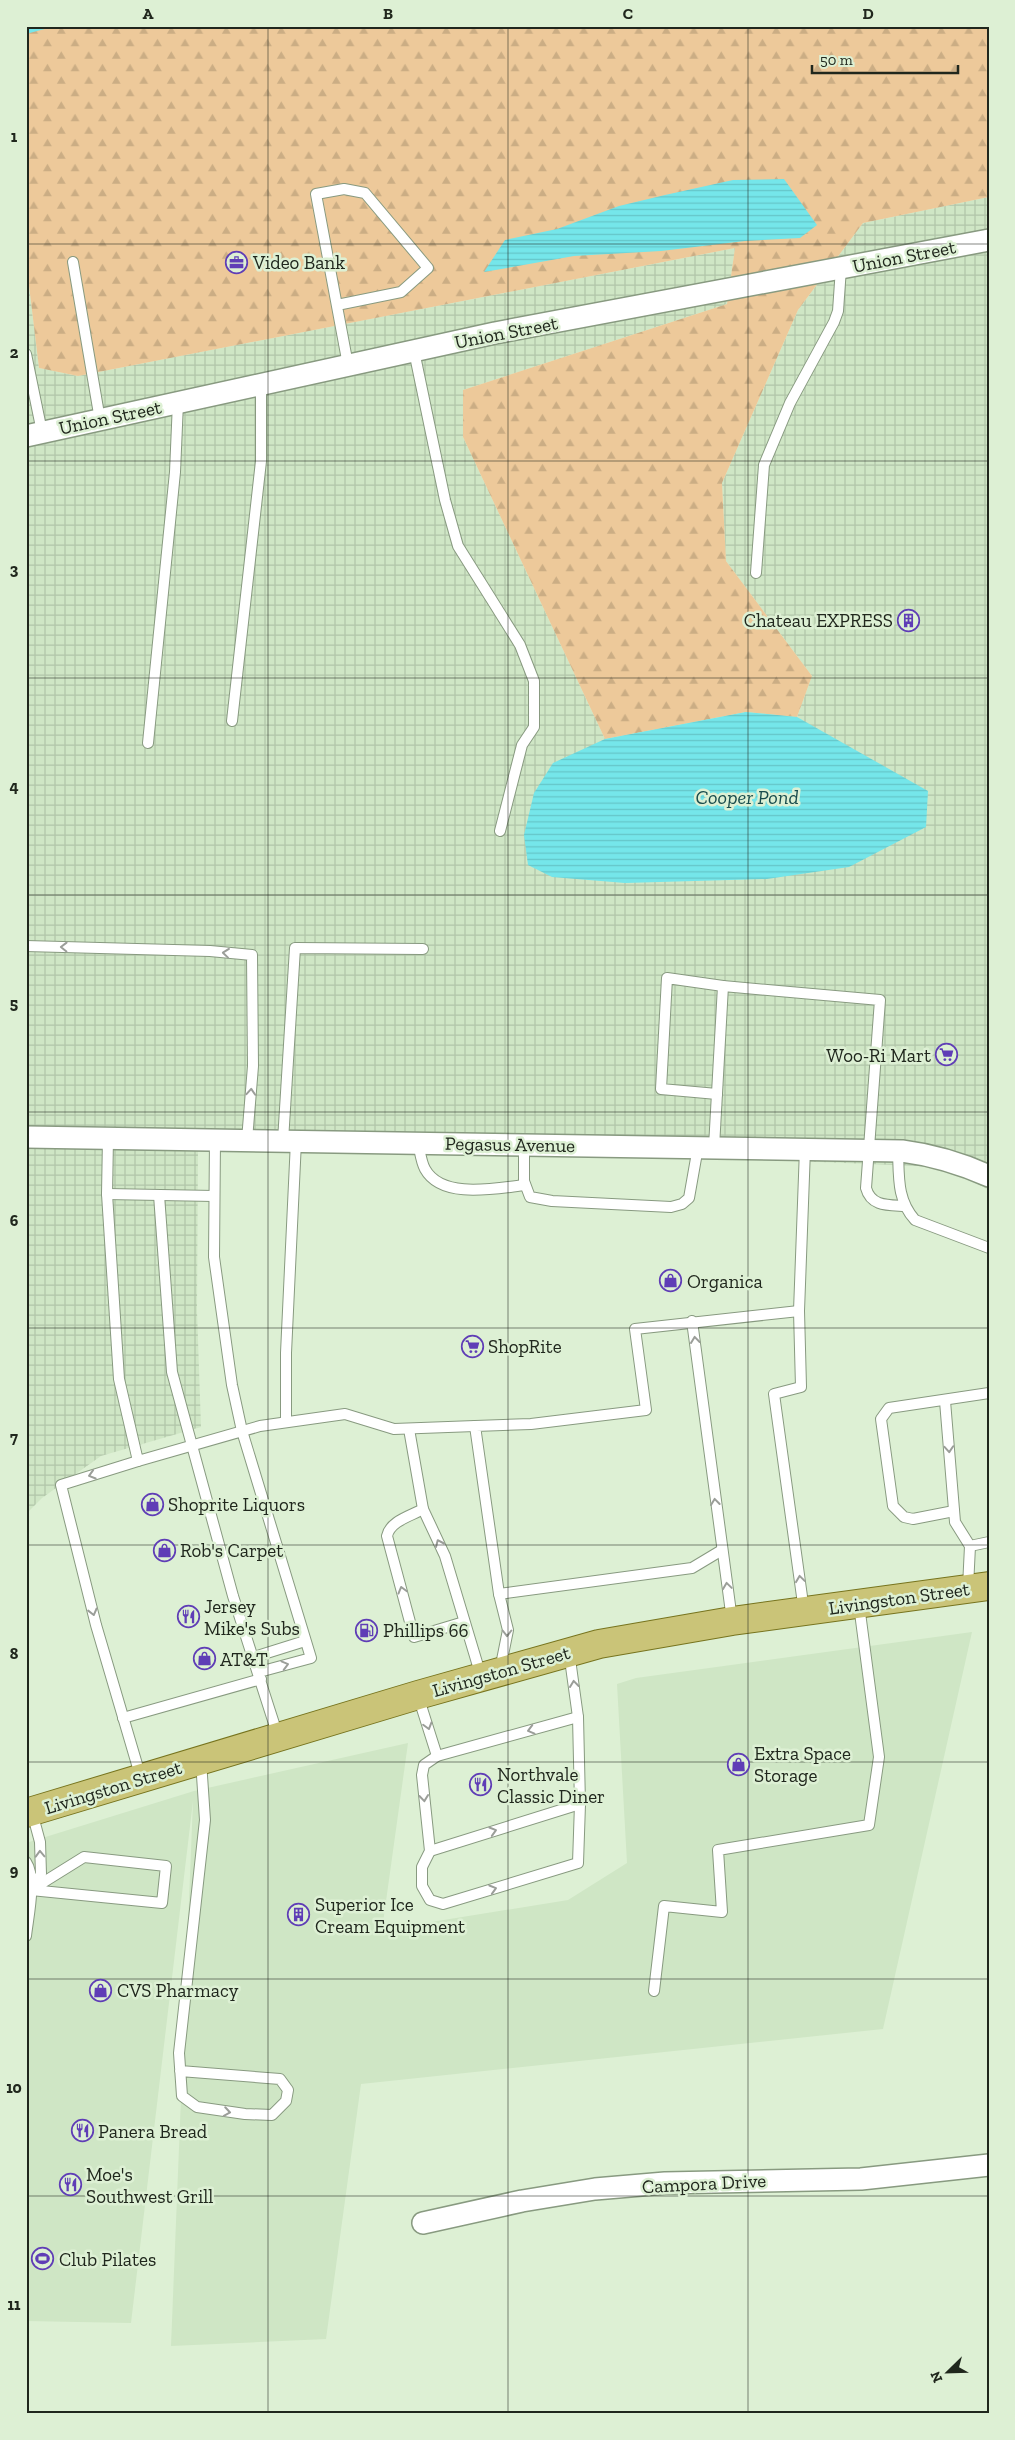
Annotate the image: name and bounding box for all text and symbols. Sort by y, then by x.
text: A [143,4,154,23]
text: B [383,4,393,23]
text: C [623,4,633,23]
text: D [862,4,874,23]
scale bar [812,42,959,74]
text: 50 m [820,51,853,69]
text: 1 [11,127,18,146]
street label: Union Street [851,235,958,278]
office icon: Video Bank [225,250,249,274]
place label: Video Bank [252,251,345,274]
street label: Union Street [453,311,560,354]
text: 2 [10,343,19,362]
street label: Union Street [57,395,164,440]
text: 3 [10,560,19,579]
building icon: Chateau EXPRESS [897,608,921,632]
place label: Chateau EXPRESS [744,609,893,632]
text: 4 [9,777,19,796]
water label: Cooper Pond [695,785,799,809]
one-way arrow [59,942,67,952]
one-way arrow [222,947,230,958]
text: 5 [10,994,18,1013]
supermarket icon: Woo-Ri Mart [935,1043,959,1067]
place label: Woo-Ri Mart [826,1044,931,1067]
one-way arrow [245,1087,256,1095]
street label: Pegasus Avenue [445,1132,575,1157]
text: 6 [10,1211,19,1230]
shop icon: Organica [659,1269,683,1293]
place label: Organica [687,1270,763,1293]
supermarket icon: ShopRite [460,1334,484,1358]
place label: ShopRite [488,1335,562,1358]
one-way arrow [690,1336,701,1344]
text: 7 [10,1428,18,1447]
one-way arrow [944,1445,955,1453]
one-way arrow [88,1470,96,1480]
shop icon: Shoprite Liquors [140,1492,164,1516]
place label: Shoprite Liquors [168,1493,305,1516]
one-way arrow [710,1497,721,1505]
shop icon: Rob's Carpet [152,1538,176,1562]
place label: Rob's Carpet [180,1539,283,1562]
one-way arrow [434,1539,445,1548]
one-way arrow [795,1575,805,1584]
street label: Livingston Street [827,1577,971,1620]
one-way arrow [722,1581,733,1589]
one-way arrow [397,1586,407,1594]
place label: Jersey Mike's Subs [204,1595,300,1640]
restaurant icon: Jersey Mike's Subs [176,1605,200,1629]
one-way arrow [87,1607,98,1616]
fuel station icon: Phillips 66 [355,1618,379,1642]
place label: Phillips 66 [383,1619,469,1642]
one-way arrow [502,1629,512,1637]
street label: Livingston Street [430,1641,573,1702]
text: 8 [10,1644,19,1663]
shop icon: AT&T [192,1647,216,1671]
place label: AT&T [220,1648,268,1671]
one-way arrow [280,1660,289,1671]
one-way arrow [569,1680,580,1688]
one-way arrow [423,1721,433,1729]
one-way arrow [527,1725,535,1735]
place label: Extra Space Storage [754,1742,851,1787]
shop icon: Extra Space Storage [726,1752,750,1776]
street label: Livingston Street [42,1756,184,1819]
place label: Northvale Classic Diner [497,1763,605,1808]
restaurant icon: Northvale Classic Diner [469,1773,493,1797]
one-way arrow [418,1794,429,1802]
one-way arrow [489,1827,497,1837]
one-way arrow [35,1850,46,1858]
text: 9 [10,1861,19,1880]
one-way arrow [488,1884,496,1894]
place label: Superior Ice Cream Equipment [315,1893,465,1938]
building icon: Superior Ice Cream Equipment [287,1903,311,1927]
shop icon: CVS Pharmacy [89,1978,113,2002]
place label: CVS Pharmacy [117,1979,239,2002]
text: 10 [6,2078,22,2097]
one-way arrow [222,2106,231,2116]
restaurant icon: Panera Bread [70,2119,94,2143]
place label: Panera Bread [98,2120,208,2143]
place label: Moe's Southwest Grill [86,2163,213,2208]
street label: Campora Drive [641,2169,767,2198]
restaurant icon: Moe's Southwest Grill [58,2173,82,2197]
sports icon: Club Pilates [31,2247,55,2271]
place label: Club Pilates [59,2248,156,2271]
text: 11 [8,2295,21,2314]
north arrow [922,2348,972,2398]
text: N [926,2368,946,2385]

